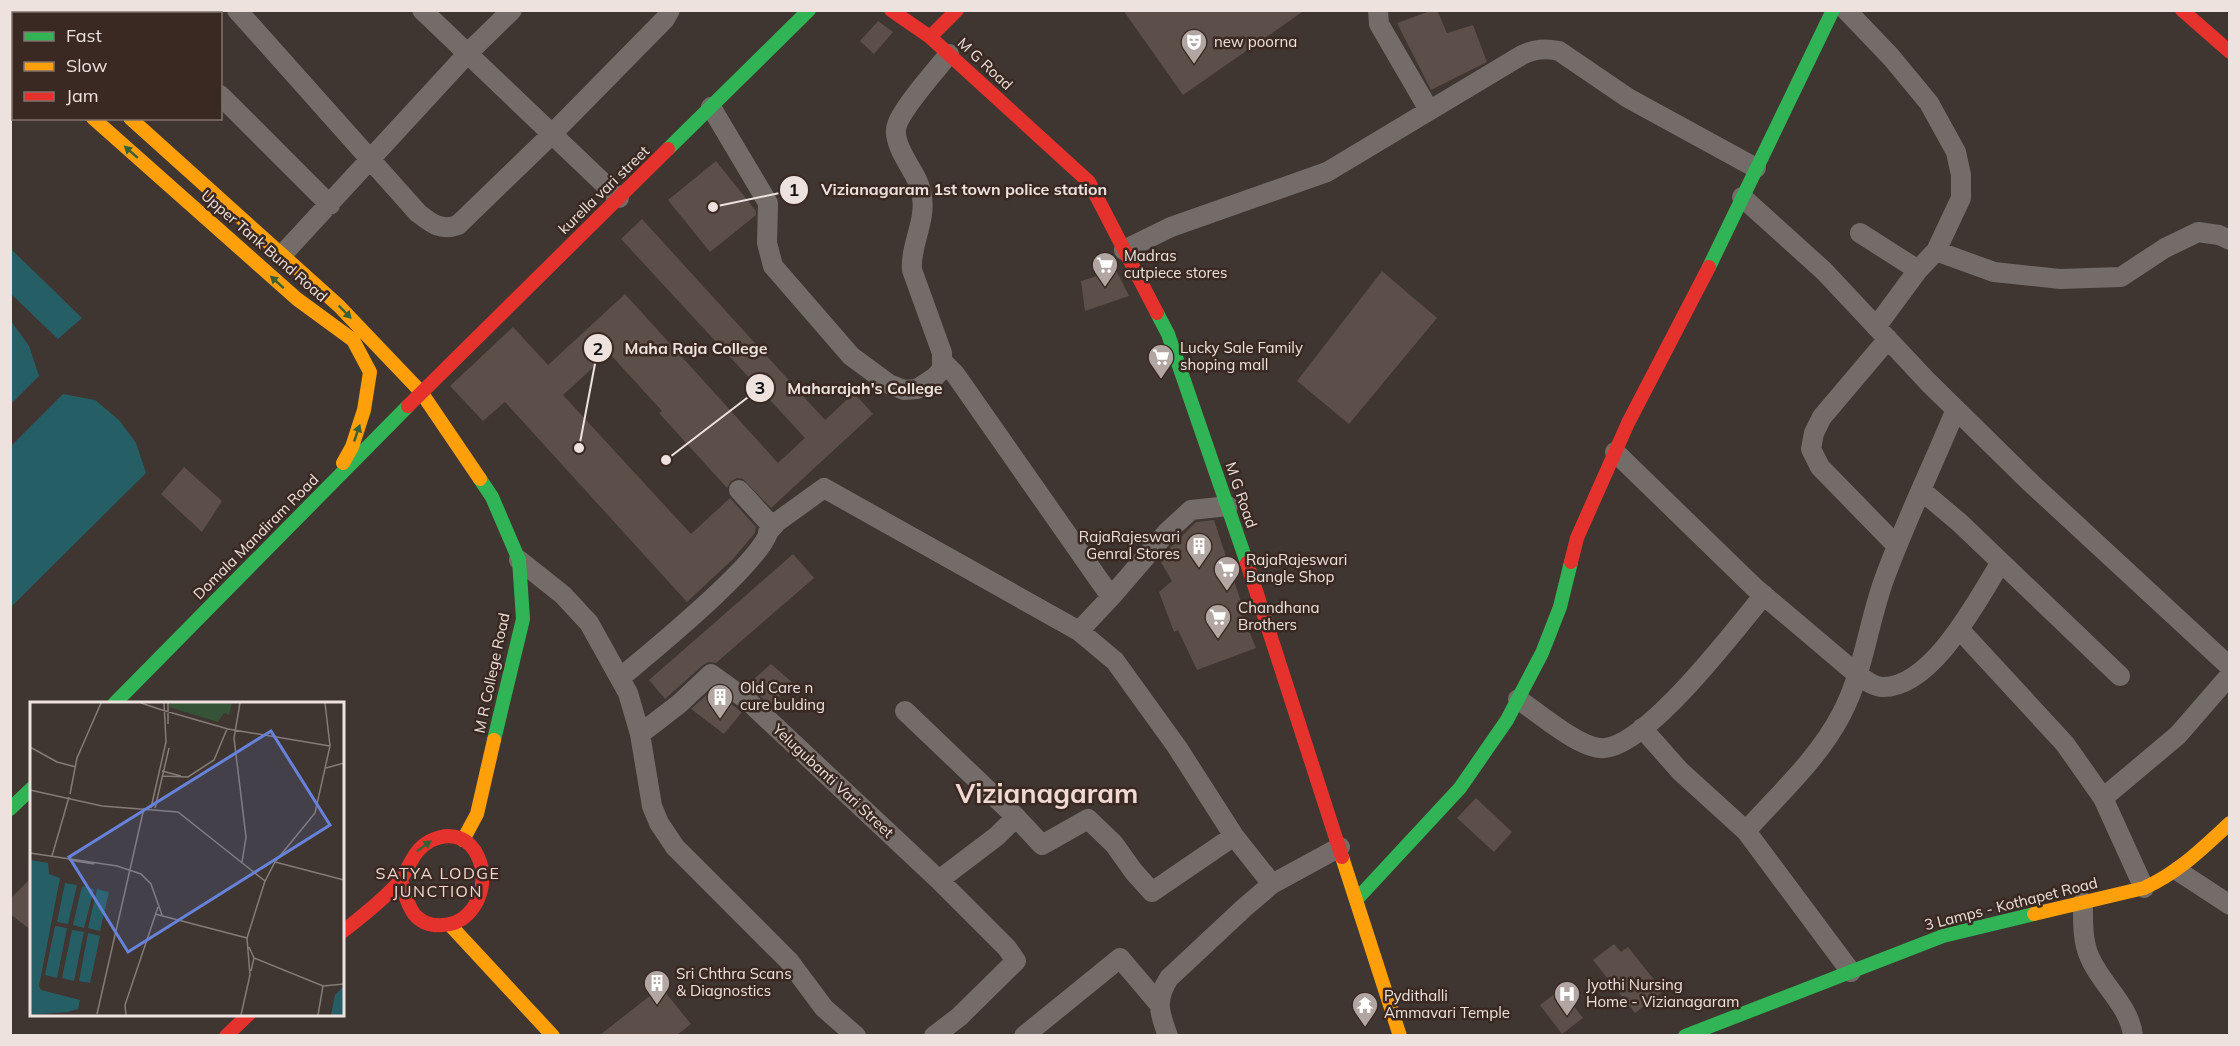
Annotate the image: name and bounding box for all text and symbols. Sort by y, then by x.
legend [12,12,222,120]
text: Fast [66,24,102,47]
theatre icon: new poorna [1179,27,1209,65]
place label: new poorna [1214,32,1297,51]
street label: M G Road [954,33,1017,94]
text: Slow [66,54,108,77]
text: Jam [66,84,99,107]
street label: kurella vari street [554,141,653,238]
one-way arrow [124,146,139,159]
callout: Vizianagaram 1st town police station [779,173,1119,207]
text: 1 [789,178,799,201]
text: Vizianagaram 1st town police station [820,179,1107,199]
street label: Upper Tank Bund Road [197,186,331,306]
place label: Madras cutpiece stores [1124,246,1227,282]
supermarket icon: Madras cutpiece stores [1090,250,1120,288]
one-way arrow [269,275,285,288]
one-way arrow [338,305,352,319]
callout: Maha Raja College [583,331,780,365]
text: 2 [593,337,603,360]
text: Maha Raja College [624,338,768,358]
place label: Lucky Sale Family shoping mall [1180,338,1303,374]
supermarket icon: Lucky Sale Family shoping mall [1146,342,1176,380]
callout: Maharajah's College [745,371,954,405]
text: 3 [755,376,765,399]
text: Maharajah's College [787,378,943,398]
one-way arrow [352,424,362,442]
street label: M G Road [1221,459,1262,530]
street label: Domala Mandiram Road [189,470,322,603]
place label: RajaRajeswari Genral Stores [1079,527,1180,563]
building icon: RajaRajeswari Genral Stores [1184,531,1214,569]
place label: RajaRajeswari Bangle Shop [1246,550,1347,586]
supermarket icon: RajaRajeswari Bangle Shop [1212,554,1242,592]
place label: Chandhana Brothers [1238,598,1319,634]
supermarket icon: Chandhana Brothers [1203,602,1233,640]
street label: M R College Road [469,611,514,735]
place label: Old Care n cure bulding [740,678,825,714]
building icon: Old Care n cure bulding [705,682,735,720]
inset map [30,702,344,1016]
street label: Yelugubanti Vari Street [768,719,898,842]
district label: Vizianagaram [955,776,1138,810]
one-way arrow [416,840,432,852]
district label: SATYA LODGE JUNCTION [376,863,500,901]
street label: 3 Lamps - Kothapet Road [1922,873,2099,934]
place label: Sri Chthra Scans & Diagnostics [676,964,792,1000]
building icon: Sri Chthra Scans & Diagnostics [642,968,672,1006]
place label: Jyothi Nursing Home - Vizianagaram [1586,975,1739,1011]
hospital icon: Jyothi Nursing Home - Vizianagaram [1552,979,1582,1017]
place label: Pydithalli Ammavari Temple [1384,986,1510,1022]
temple icon: Pydithalli Ammavari Temple [1350,990,1380,1028]

